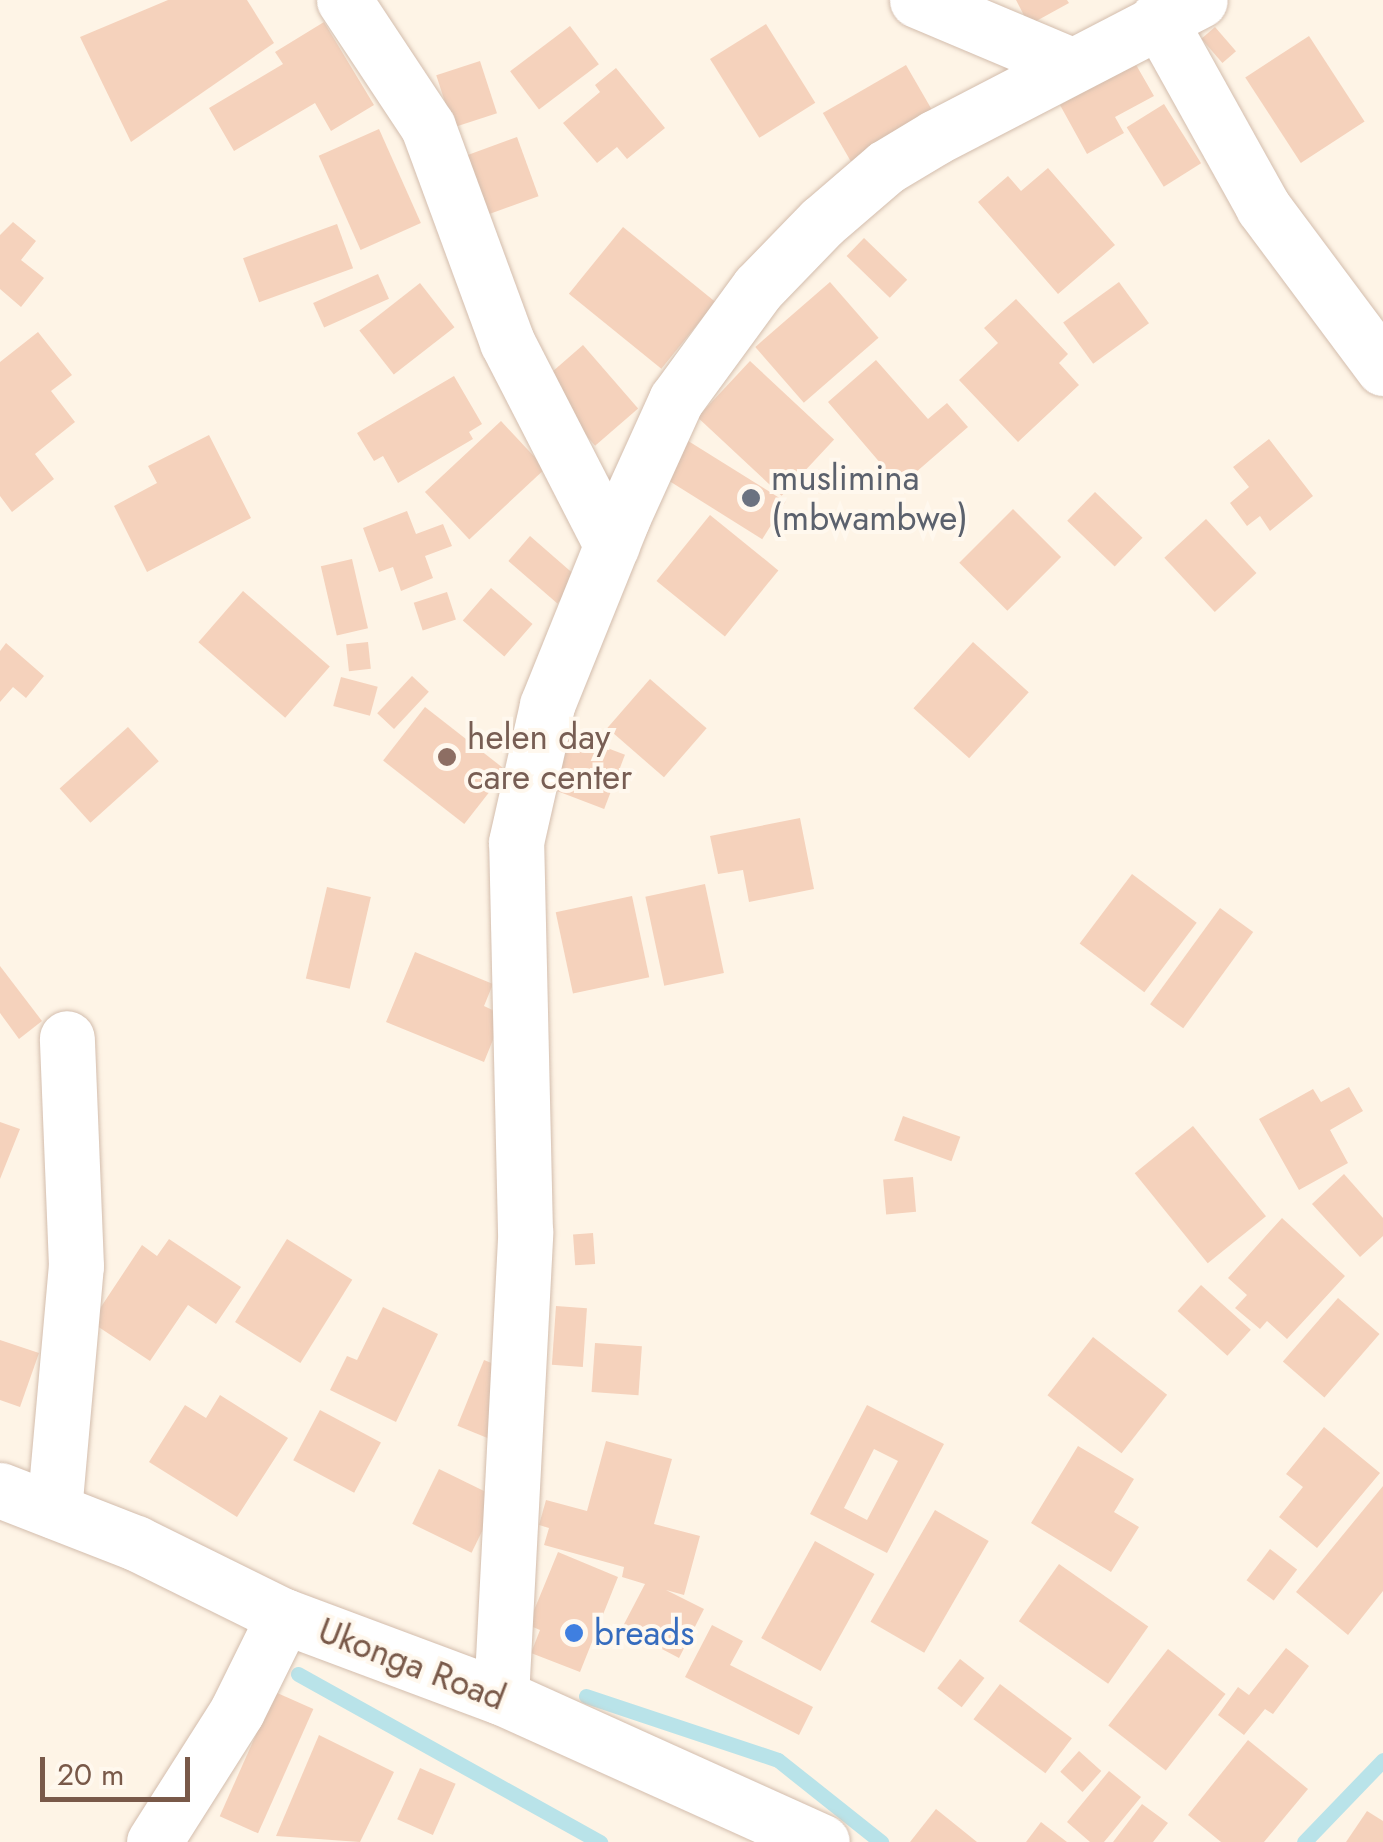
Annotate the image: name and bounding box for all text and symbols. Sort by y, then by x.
place label: muslimina (mbwambwe) [771,457,968,539]
marker: muslimina (mbwambwe) [740,487,762,509]
place label: helen day care center [467,716,632,798]
marker: helen day care center [436,746,458,768]
street label: Ukonga Road [312,1609,512,1719]
place label: breads [594,1612,694,1654]
marker: breads [563,1622,585,1644]
scale bar [45,1737,195,1799]
text: 20 m [57,1753,124,1796]

